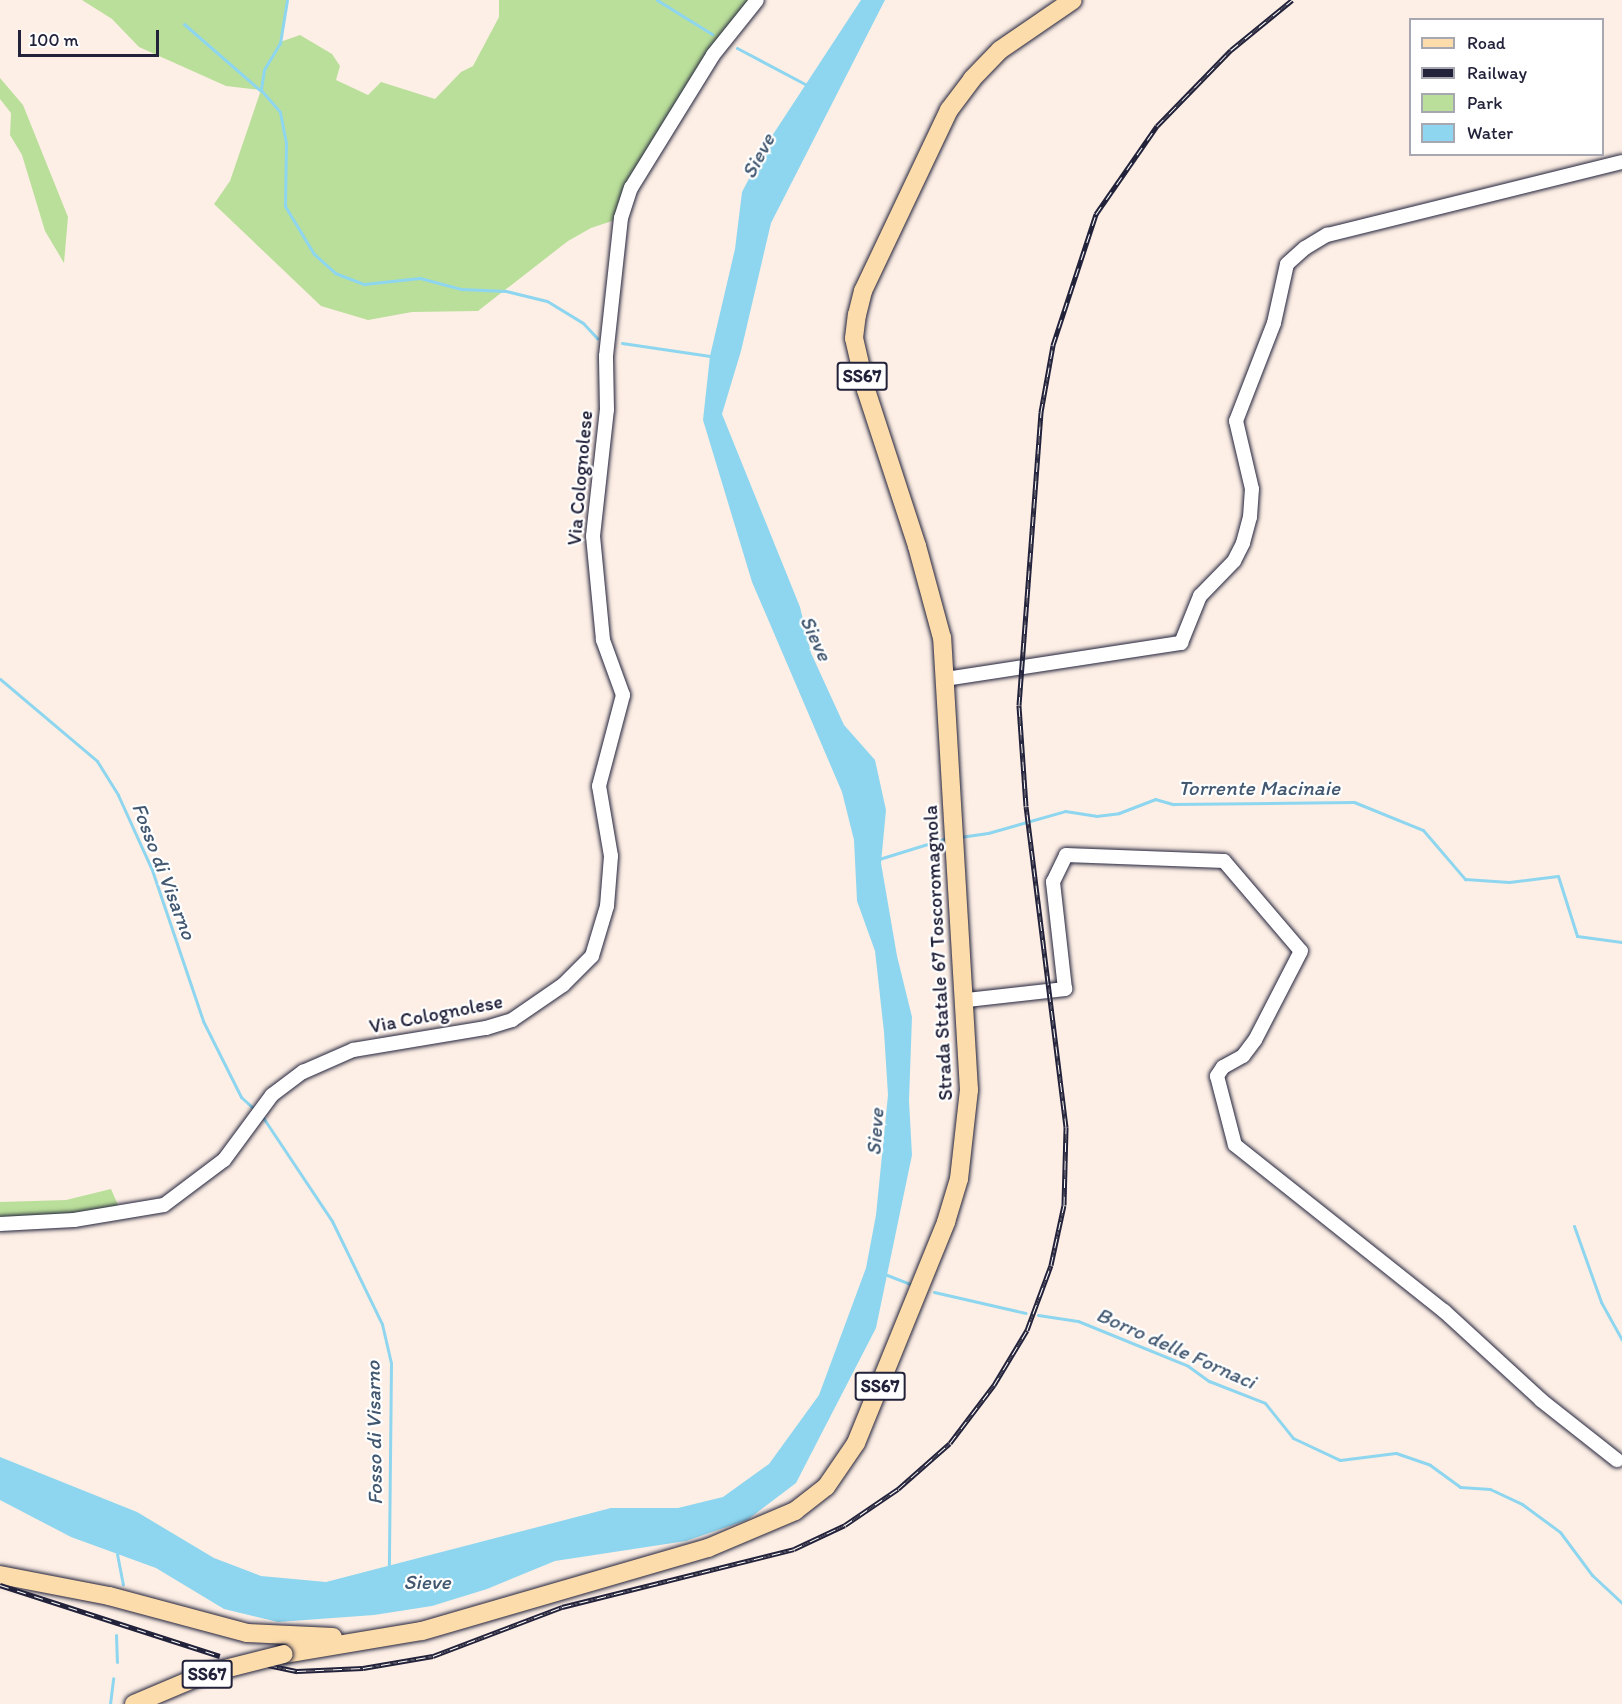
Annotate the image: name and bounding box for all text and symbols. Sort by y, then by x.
scale bar [21,18,162,56]
legend [1409,18,1604,156]
text: 100 m [29,29,79,51]
text: Road [1467,32,1506,54]
text: Railway [1467,62,1527,84]
text: Park [1467,92,1502,114]
text: Water [1467,122,1513,144]
water label: Sieve [736,129,780,183]
road number: SS67 [836,361,888,391]
street label: Via Colognolese [562,410,598,546]
water label: Sieve [795,611,837,665]
water label: Torrente Macinaie [1178,775,1340,801]
water label: Fosso di Visarno [126,799,202,943]
street label: Strada Statale 67 Toscoromagnola [918,806,958,1100]
street label: Via Colognolese [367,989,505,1039]
water label: Sieve [861,1108,889,1156]
water label: Borro delle Fornaci [1093,1302,1259,1394]
water label: Fosso di Visarno [360,1361,388,1505]
road number: SS67 [854,1371,906,1401]
water label: Sieve [404,1569,450,1595]
road number: SS67 [182,1659,232,1689]

